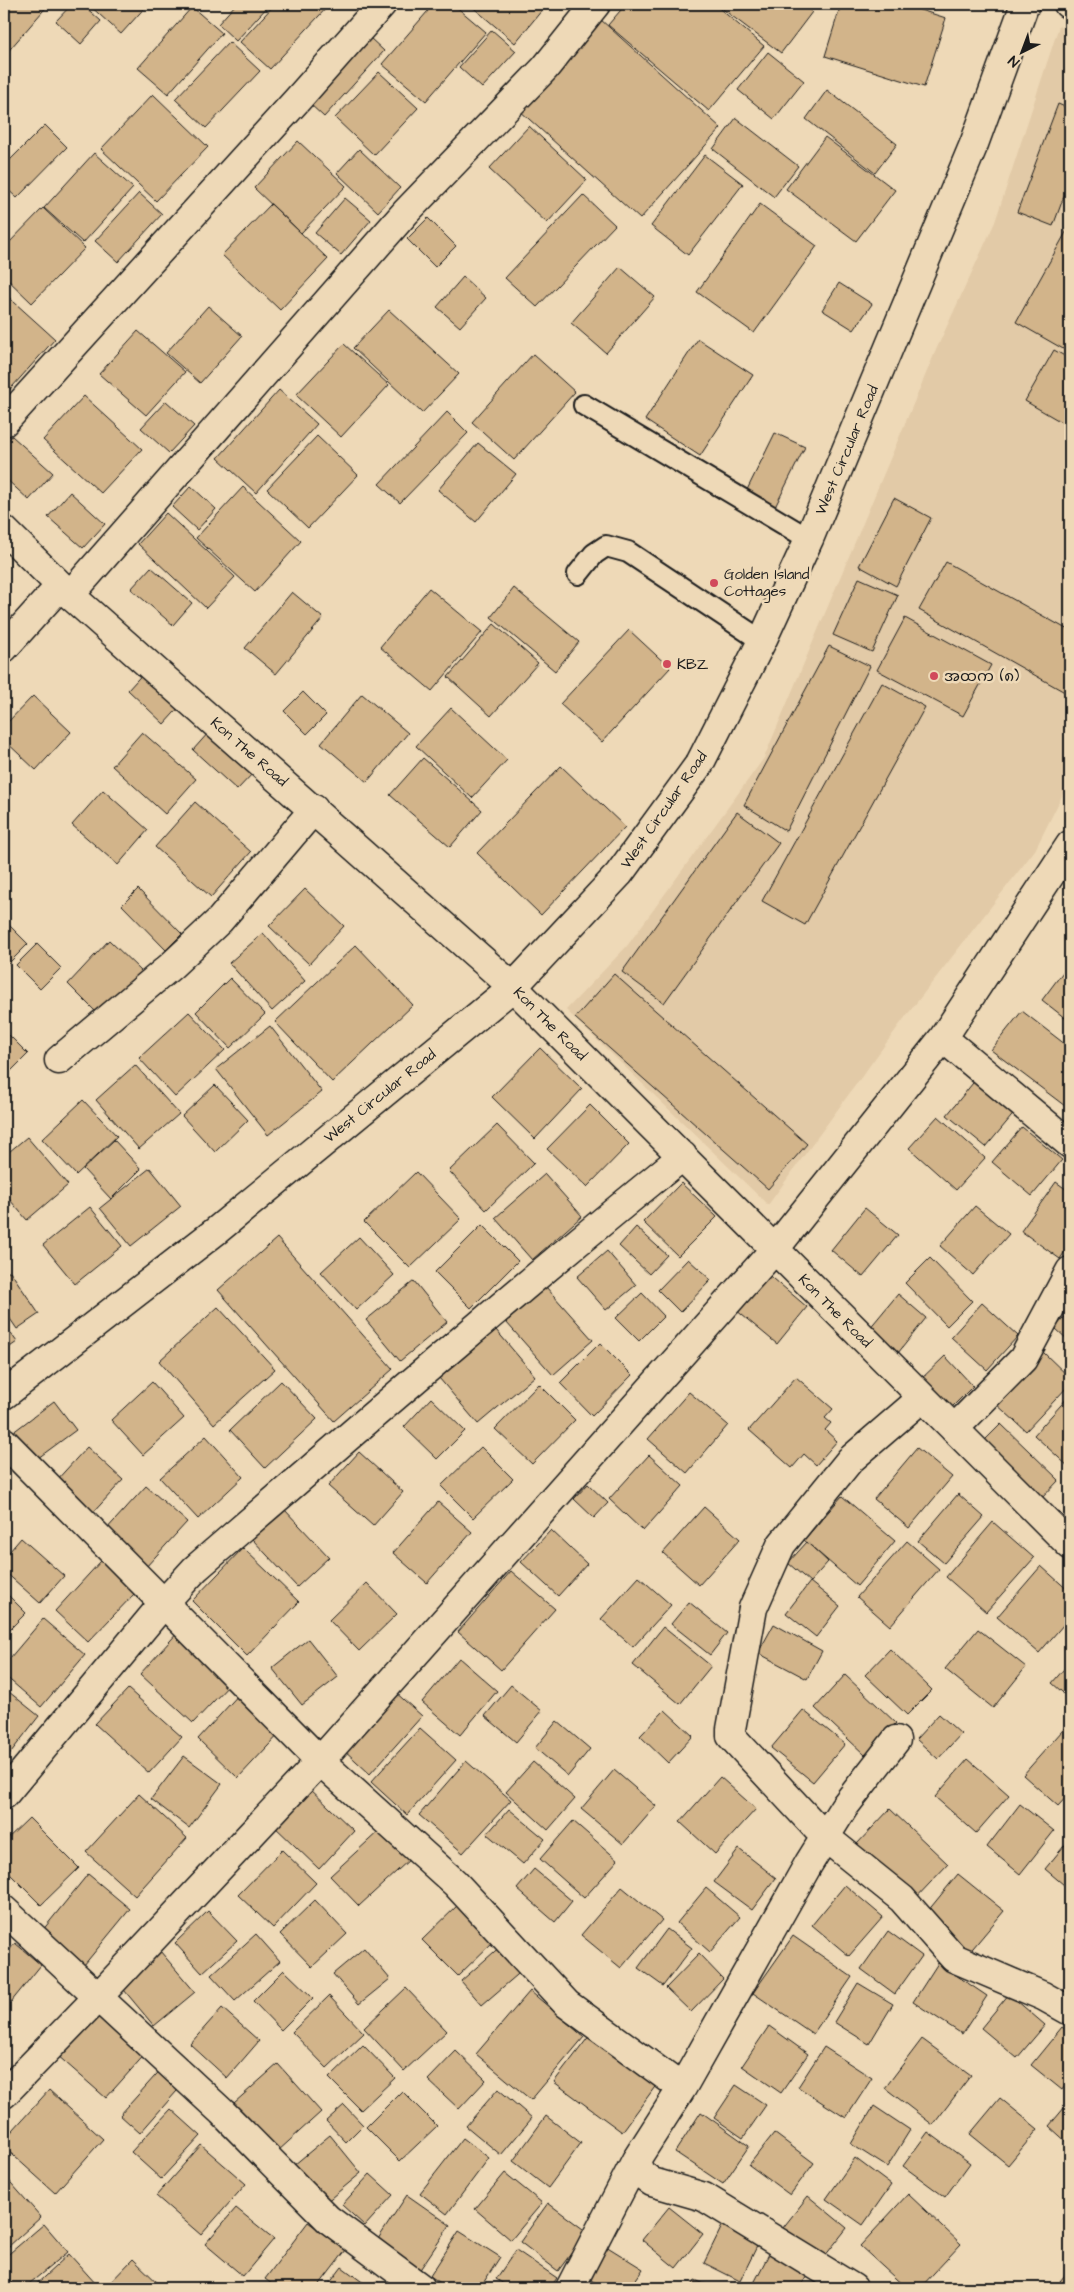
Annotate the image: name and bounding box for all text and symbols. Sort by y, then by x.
north arrow [996,28,1046,78]
text: N [1004,50,1024,71]
street label: West Circular Road [810,382,884,518]
place label: Golden Island Cottages [724,564,810,603]
marker: Golden Island Cottages [708,577,720,589]
place label: KBZ [677,654,709,675]
marker: KBZ [661,658,673,670]
place label: အထက (၈) [944,666,1019,687]
marker: အထက (၈) [928,670,940,682]
street label: Kon The Road [206,712,292,792]
street label: West Circular Road [616,747,713,873]
street label: Kon The Road [509,983,592,1066]
street label: West Circular Road [319,1044,441,1148]
street label: Kon The Road [794,1270,877,1353]

